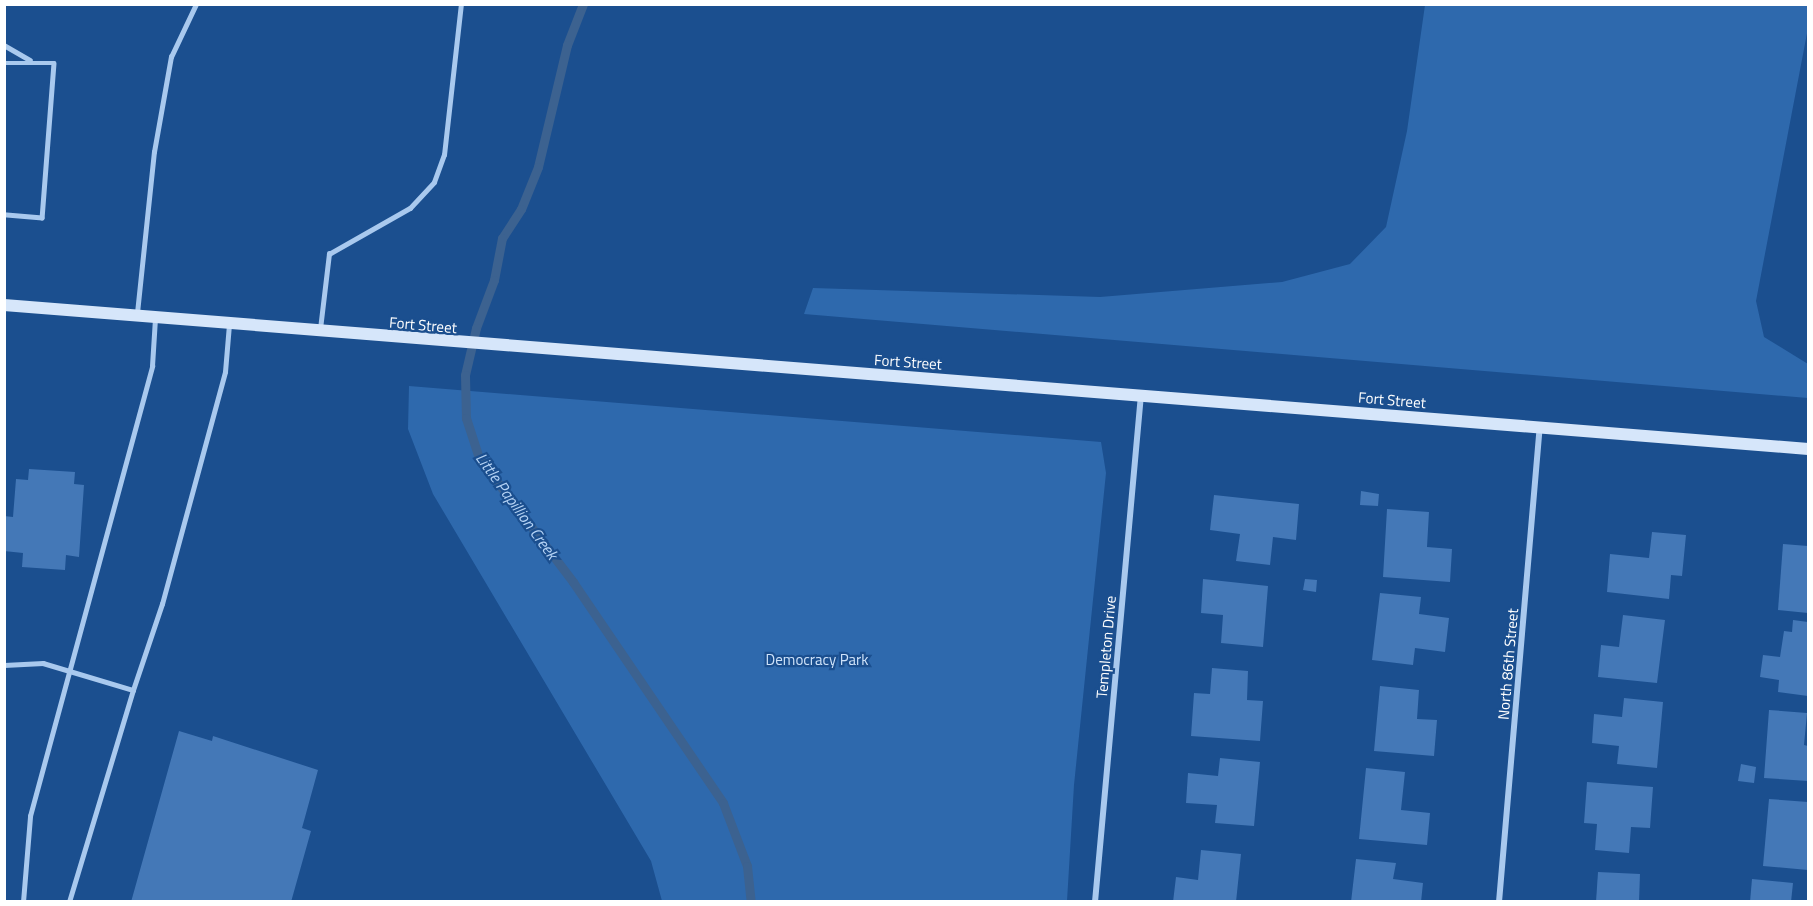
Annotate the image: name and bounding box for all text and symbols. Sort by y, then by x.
street label: Fort Street [388,313,458,337]
street label: Fort Street [873,351,943,373]
street label: Fort Street [1357,388,1427,412]
water label: Little Papillion Creek [472,449,562,563]
street label: Templeton Drive [1093,595,1119,699]
street label: North 86th Street [1494,607,1522,721]
park label: Democracy Park [766,651,868,669]

